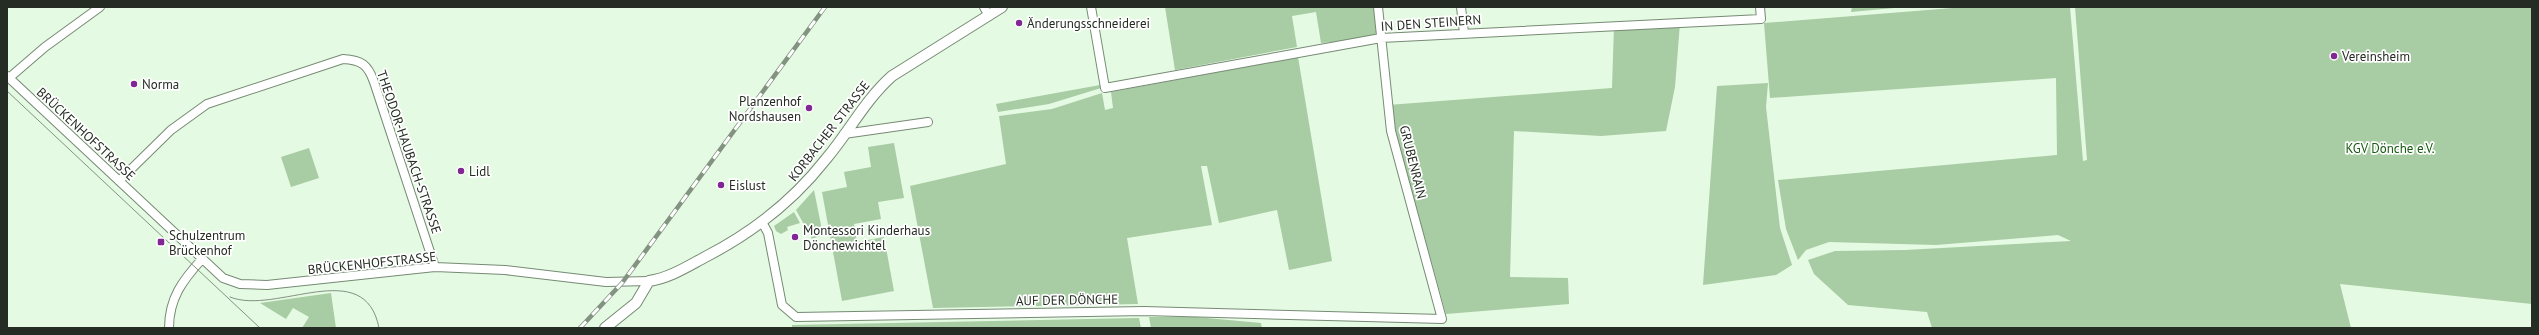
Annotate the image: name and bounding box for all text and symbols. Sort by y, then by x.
street label: IN DEN STEINERN [1380,11,1482,35]
place label: Änderungsschneiderei [1027,15,1150,32]
marker: Änderungsschneiderei [1014,18,1024,28]
place label: Vereinsheim [2341,48,2410,65]
marker: Vereinsheim [2329,51,2339,61]
street label: THEODOR-HAUBACH-STRASSE [373,68,445,236]
place label: Norma [142,76,179,93]
street label: KORBACHER STRASSE [784,77,874,185]
marker: Norma [129,79,139,89]
street label: BRÜCKENHOFSTRASSE [33,84,139,184]
place label: Planzenhof Nordshausen [729,93,802,125]
marker: Planzenhof Nordshausen [804,103,814,113]
street label: GRUBENRAIN [1396,124,1430,200]
park label: KGV Dönche e.V. [2346,140,2435,157]
place label: Lidl [469,163,490,180]
marker: Lidl [456,166,466,176]
place label: Eislust [729,177,766,194]
marker: Eislust [716,180,726,190]
place label: Montessori Kinderhaus Dönchewichtel [803,222,930,254]
place label: Schulzentrum Brückenhof [169,227,245,259]
marker: Montessori Kinderhaus Dönchewichtel [790,232,800,242]
marker: Schulzentrum Brückenhof [156,237,166,247]
street label: BRÜCKENHOFSTRASSE [307,248,437,278]
street label: AUF DER DÖNCHE [1016,291,1118,309]

